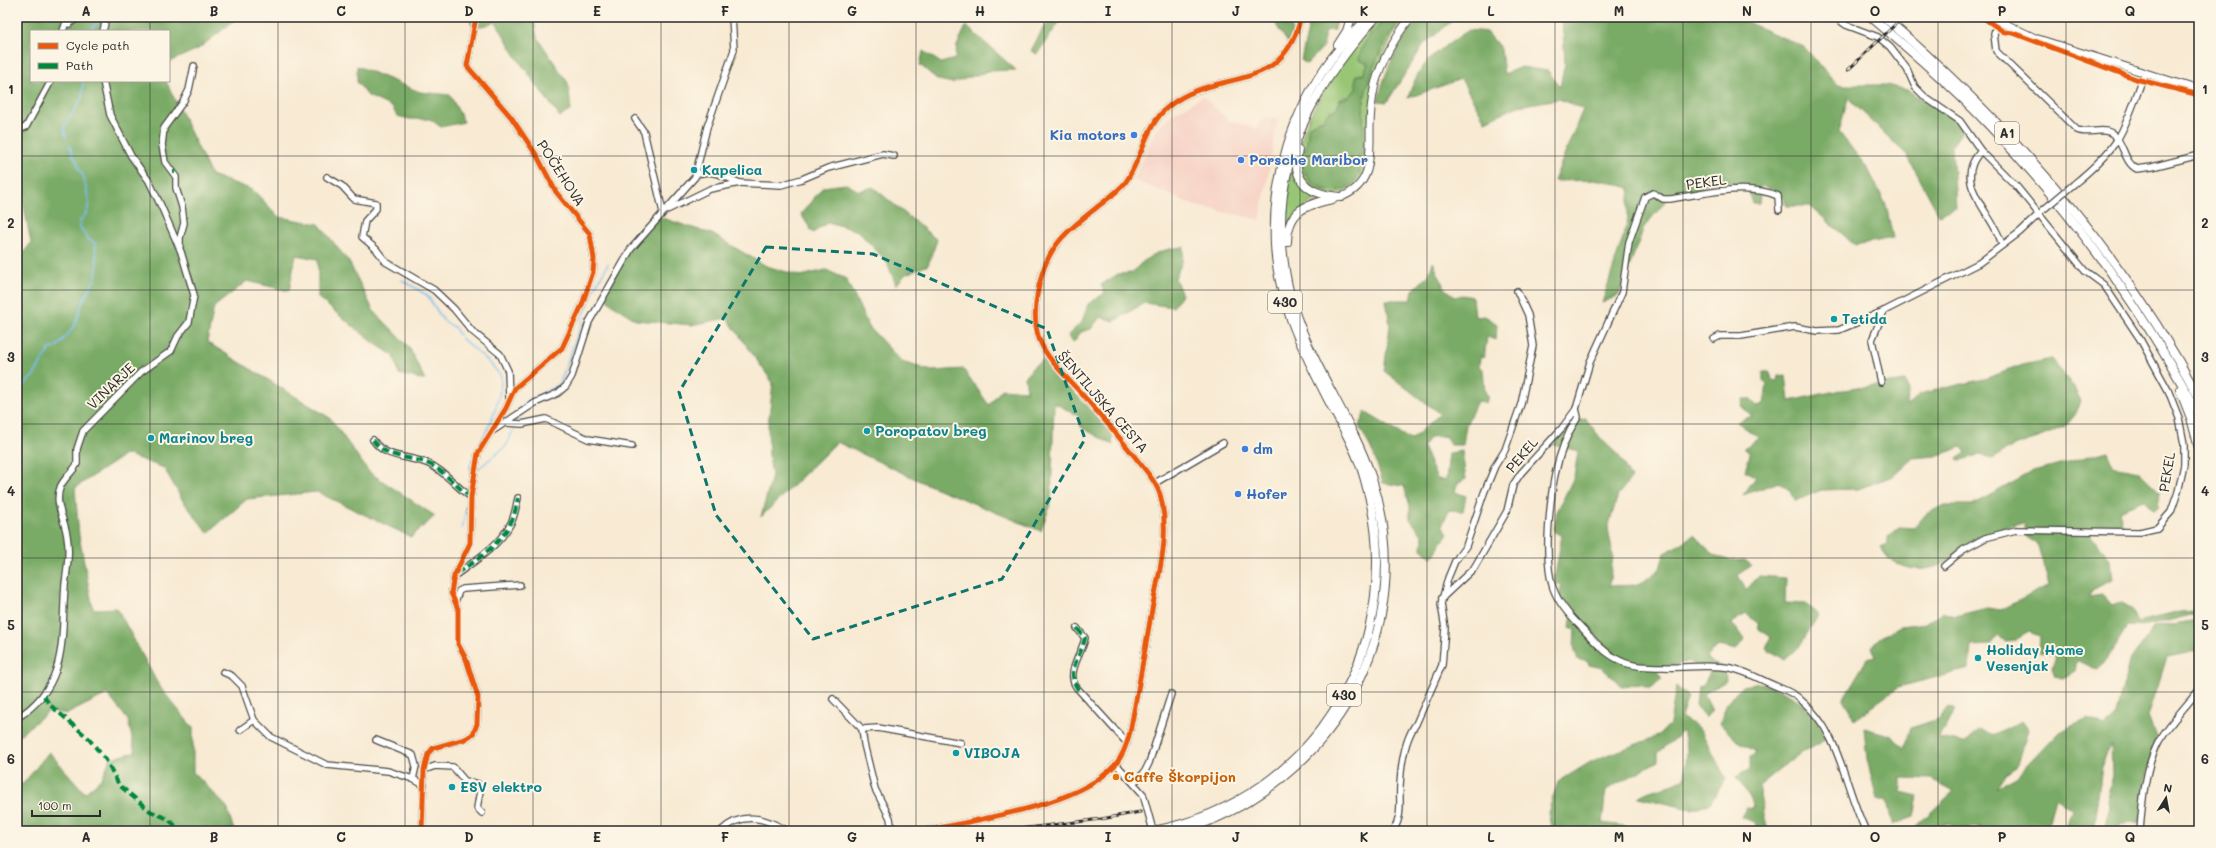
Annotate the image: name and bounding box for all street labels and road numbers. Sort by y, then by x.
road number: A1 [1995,122,2019,144]
street label: POČEHOVA [533,136,590,209]
street label: PEKEL [1685,169,1728,194]
road number: 430 [1268,291,1302,313]
street label: ŠENTILJSKA CESTA [1054,347,1153,457]
street label: VINARJE [83,358,139,413]
street label: PEKEL [1501,433,1542,476]
street label: PEKEL [2154,450,2179,493]
road number: 430 [1327,684,1361,706]

